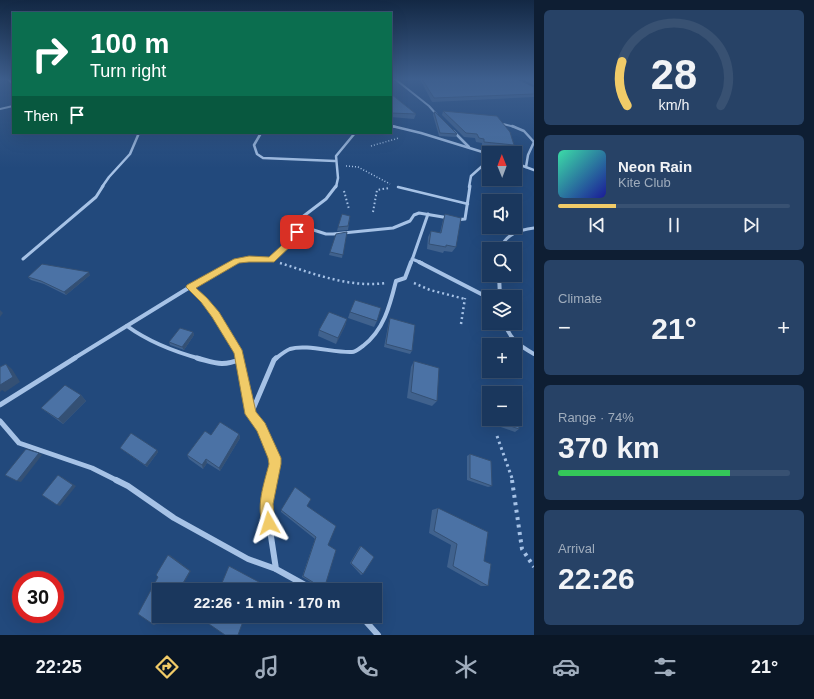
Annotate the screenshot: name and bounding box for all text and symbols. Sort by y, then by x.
icon: right [24,28,76,80]
text: 100 m [90,28,169,59]
text: 28 [651,50,697,97]
text: Turn right [90,61,166,81]
text: km/h [659,96,690,112]
icon: arrive [66,104,88,126]
text: Then [24,107,58,124]
north arrow [482,146,522,186]
map controls [482,146,522,426]
text: Neon Rain [618,158,692,175]
text: Kite Club [618,175,671,190]
button: sound [482,194,522,234]
icon: previous [586,214,608,236]
icon: pause [663,214,685,236]
icon: next [740,214,762,236]
pin [280,215,314,249]
icon: arrive [286,221,308,243]
button: search [482,242,522,282]
button: layers [482,290,522,330]
text: Climate [558,291,602,306]
text: 21° [651,312,697,345]
text: − [558,315,571,340]
text: + [777,315,790,340]
button: + [482,338,522,378]
button: − [482,386,522,426]
text: Range · 74% [558,410,634,425]
text: 370 km [558,431,660,464]
position arrow [248,502,290,544]
text: Arrival [558,541,595,556]
text: 22:26 [558,562,635,595]
speed limit sign: 30 [12,571,64,623]
text: 22:26 · 1 min · 170 m [194,594,340,611]
icon: directions [153,653,181,681]
icon: music [253,653,281,681]
icon: phone [353,653,381,681]
icon: climate [452,653,480,681]
icon: car [552,653,580,681]
icon: filters [651,653,679,681]
text: 22:25 [36,657,82,677]
text: 21° [751,657,778,677]

